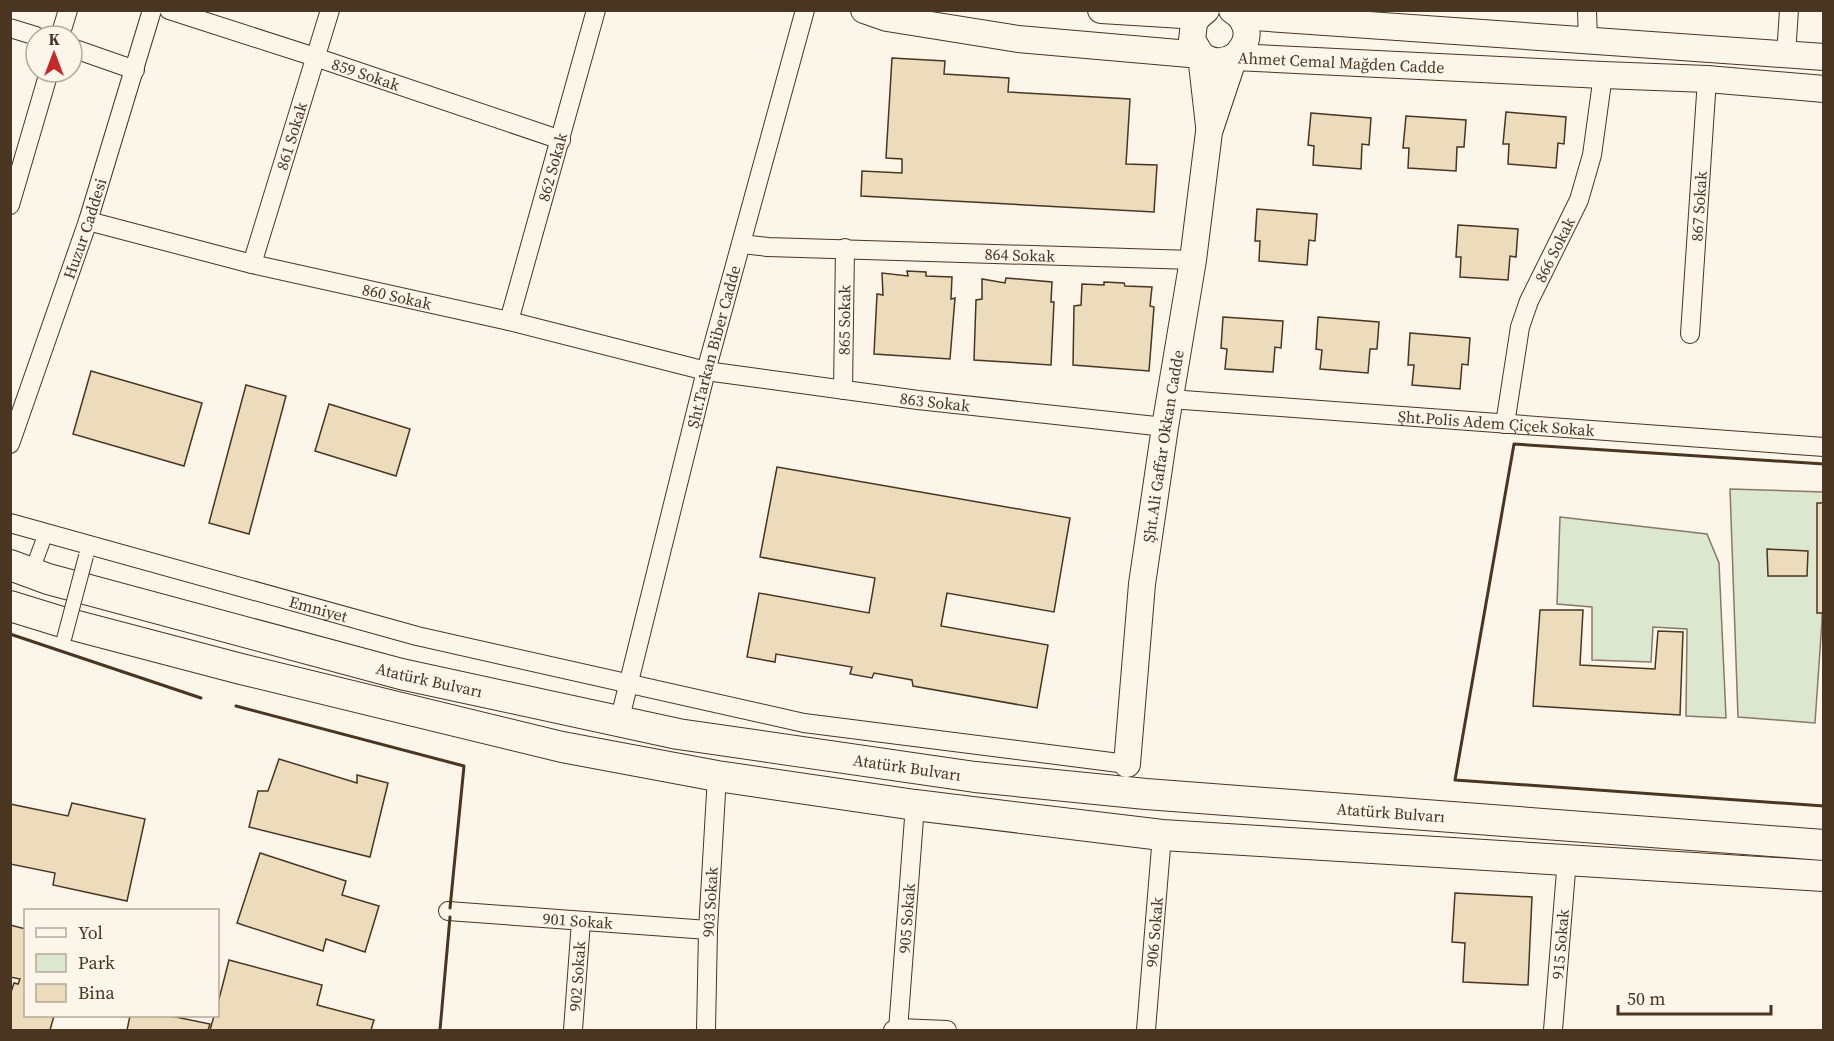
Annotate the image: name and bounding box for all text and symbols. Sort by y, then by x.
north arrow [24,24,84,84]
text: K [48,28,60,50]
street label: Ahmet Cemal Mağden Cadde [1237,46,1445,78]
street label: 859 Sokak [329,52,403,96]
street label: 861 Sokak [271,99,312,173]
street label: 862 Sokak [532,130,572,204]
street label: 867 Sokak [1685,170,1712,242]
street label: Huzur Caddesi [58,175,111,282]
street label: 866 Sokak [1529,213,1580,286]
street label: 864 Sokak [984,243,1055,267]
street label: Şht.Tarkan Biber Cadde [681,263,745,430]
street label: 860 Sokak [360,278,434,315]
street label: 865 Sokak [832,284,855,355]
street label: Şht.Ali Gaffar Okkan Cadde [1137,348,1189,544]
street label: 863 Sokak [899,387,971,417]
street label: Şht.Polis Adem Çiçek Sokak [1397,405,1595,441]
street label: Emniyet [287,590,351,627]
street label: Atatürk Bulvarı [374,657,485,702]
street label: Atatürk Bulvarı [852,749,963,786]
street label: Atatürk Bulvarı [1336,797,1446,827]
street label: 903 Sokak [697,866,723,937]
street label: 905 Sokak [893,882,920,954]
street label: 906 Sokak [1140,896,1168,968]
street label: 901 Sokak [542,907,614,934]
street label: 915 Sokak [1546,908,1574,980]
legend [24,909,219,1017]
text: Yol [78,920,103,945]
street label: 902 Sokak [563,940,591,1012]
text: Park [78,950,115,975]
scale bar [1618,978,1771,1016]
text: Bina [78,980,116,1005]
text: 50 m [1627,986,1665,1011]

